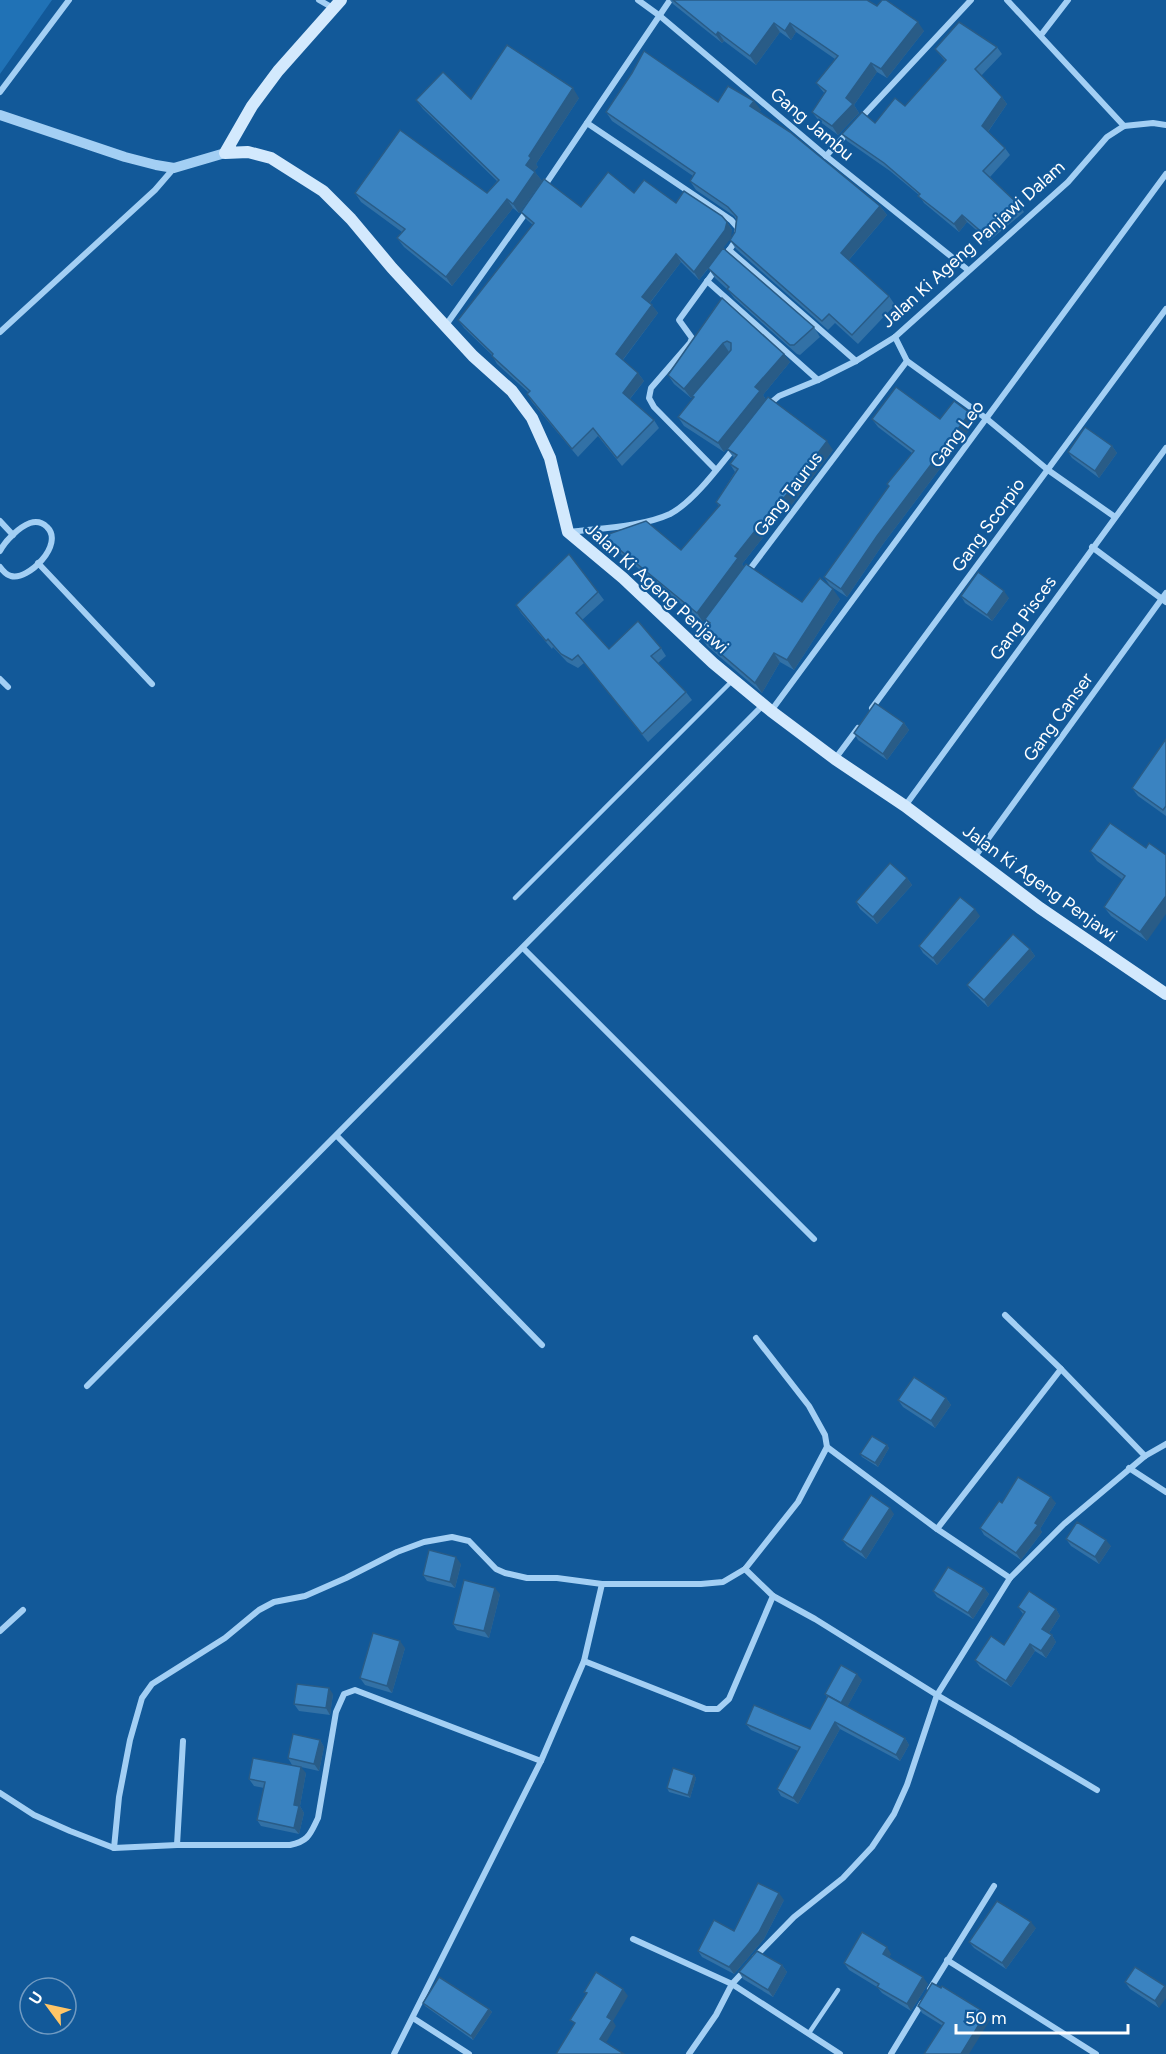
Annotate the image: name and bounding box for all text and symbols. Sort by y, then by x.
street label: Gang Jambu [766,83,858,165]
street label: Jalan Ki Ageng Panjawi Dalam [877,156,1069,332]
street label: Gang Leo [925,396,989,472]
street label: Gang Taurus [749,447,827,541]
street label: Gang Scorpio [947,474,1029,576]
street label: Jalan Ki Ageng Penjawi [581,518,733,658]
street label: Gang Pisces [985,572,1061,664]
street label: Gang Canser [1018,668,1098,766]
street label: Jalan Ki Ageng Penjawi [958,820,1122,946]
north arrow [18,1976,78,2036]
text: U [25,1988,47,2008]
scale bar [956,1997,1128,2035]
text: 50 m [965,2007,1007,2029]

